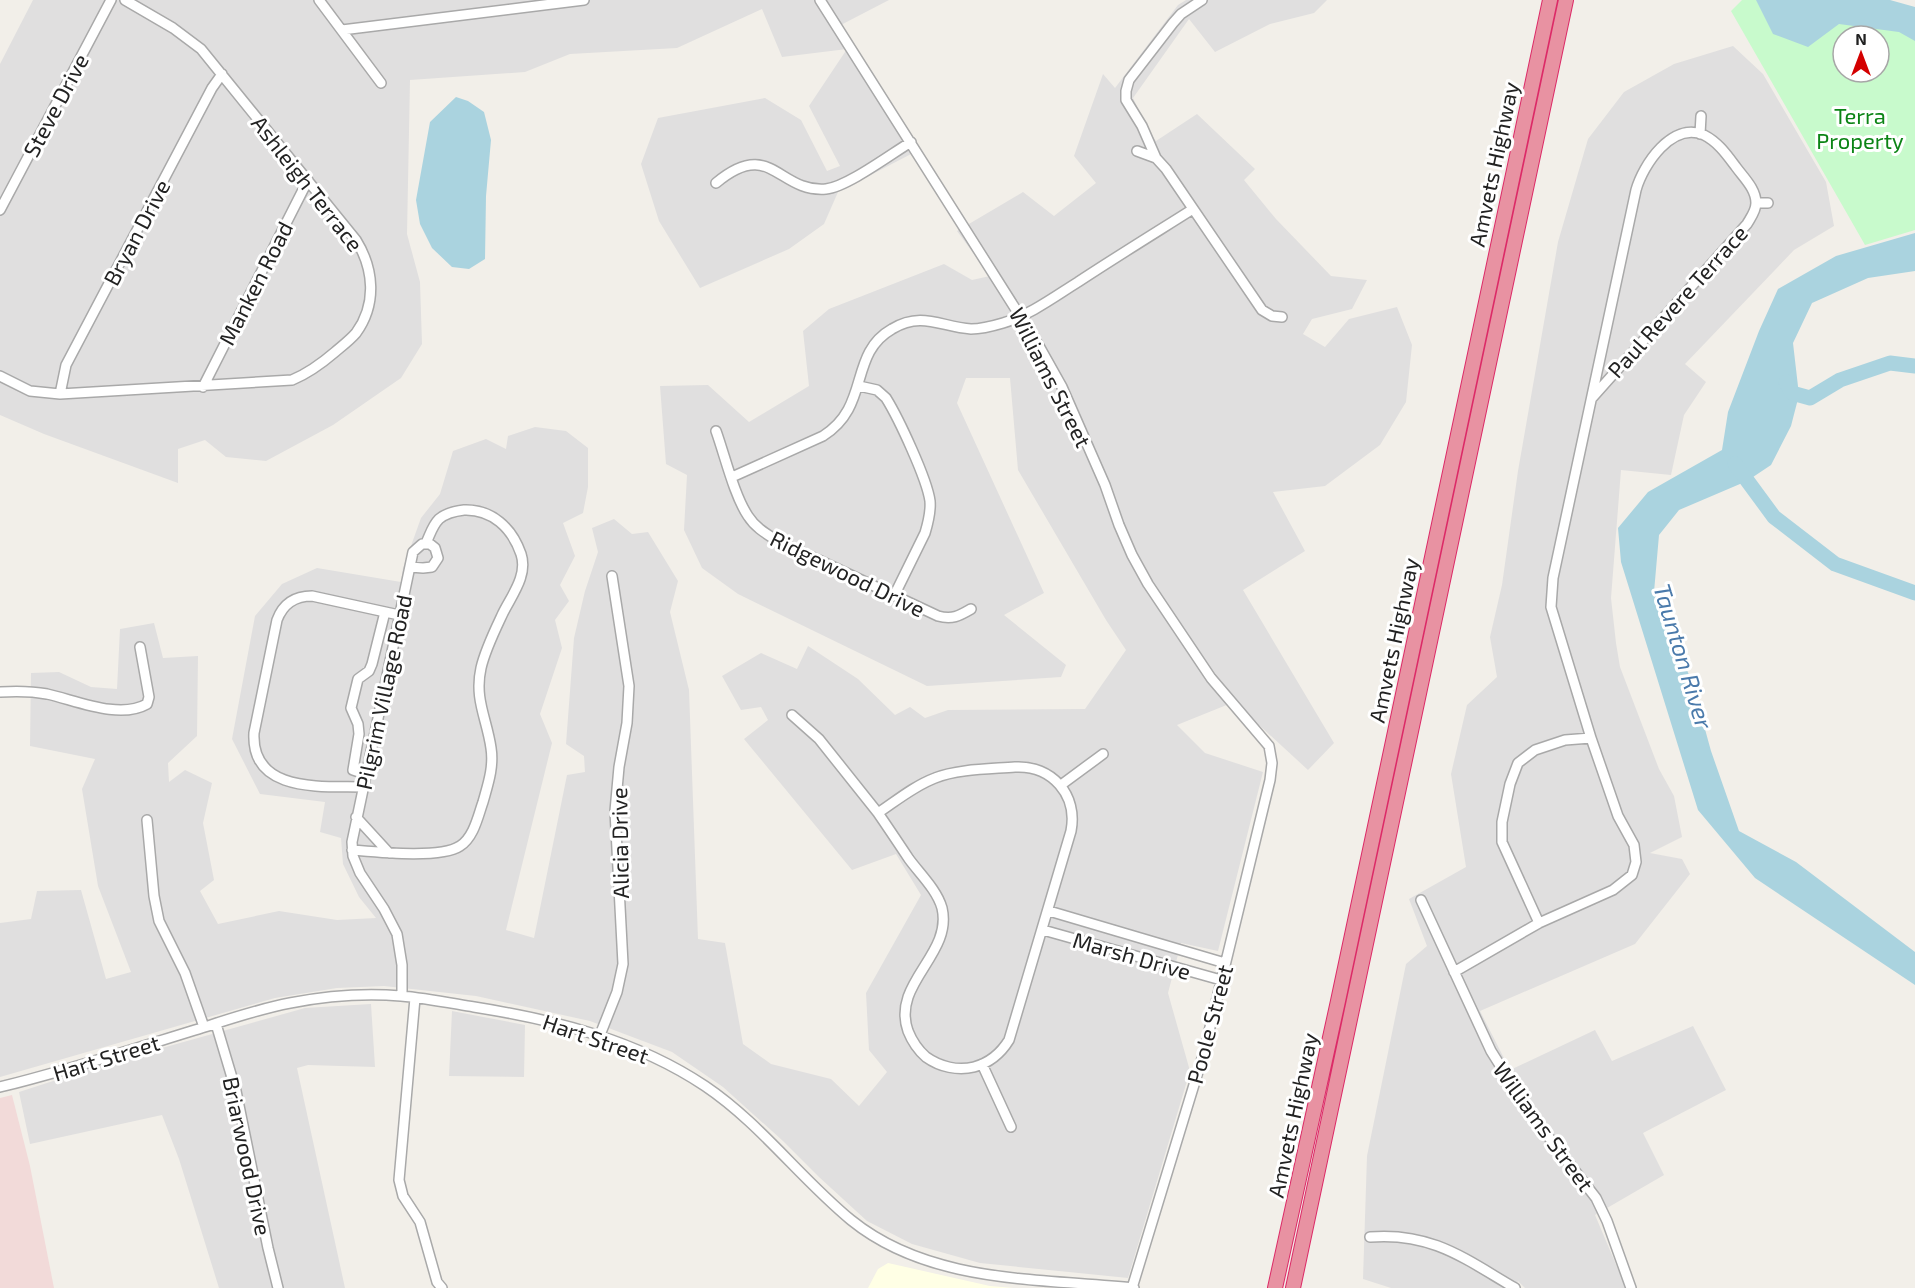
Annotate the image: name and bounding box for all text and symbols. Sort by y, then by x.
north arrow [1831,24,1891,84]
text: N [1855,29,1867,48]
street label: Steve Drive [17,49,93,161]
street label: Amvets Highway [1463,79,1523,249]
park label: Terra Property [1816,102,1904,153]
street label: Ashleigh Terrace [247,110,369,256]
street label: Bryan Drive [97,175,175,289]
street label: Manken Road [213,217,297,349]
street label: Paul Revere Terrace [1602,219,1752,383]
street label: Williams Street [1005,303,1097,451]
street label: Ridgewood Drive [767,524,929,622]
street label: Amvets Highway [1363,555,1423,725]
water label: Taunton River [1648,580,1720,732]
street label: Pilgrim Village Road [350,592,416,792]
street label: Alicia Drive [605,787,633,899]
street label: Marsh Drive [1070,926,1194,984]
street label: Poole Street [1181,962,1237,1086]
street label: Hart Street [540,1008,652,1068]
street label: Hart Street [50,1028,162,1086]
street label: Amvets Highway [1262,1030,1322,1200]
street label: Williams Street [1488,1056,1600,1196]
street label: Briarwood Drive [218,1074,278,1238]

